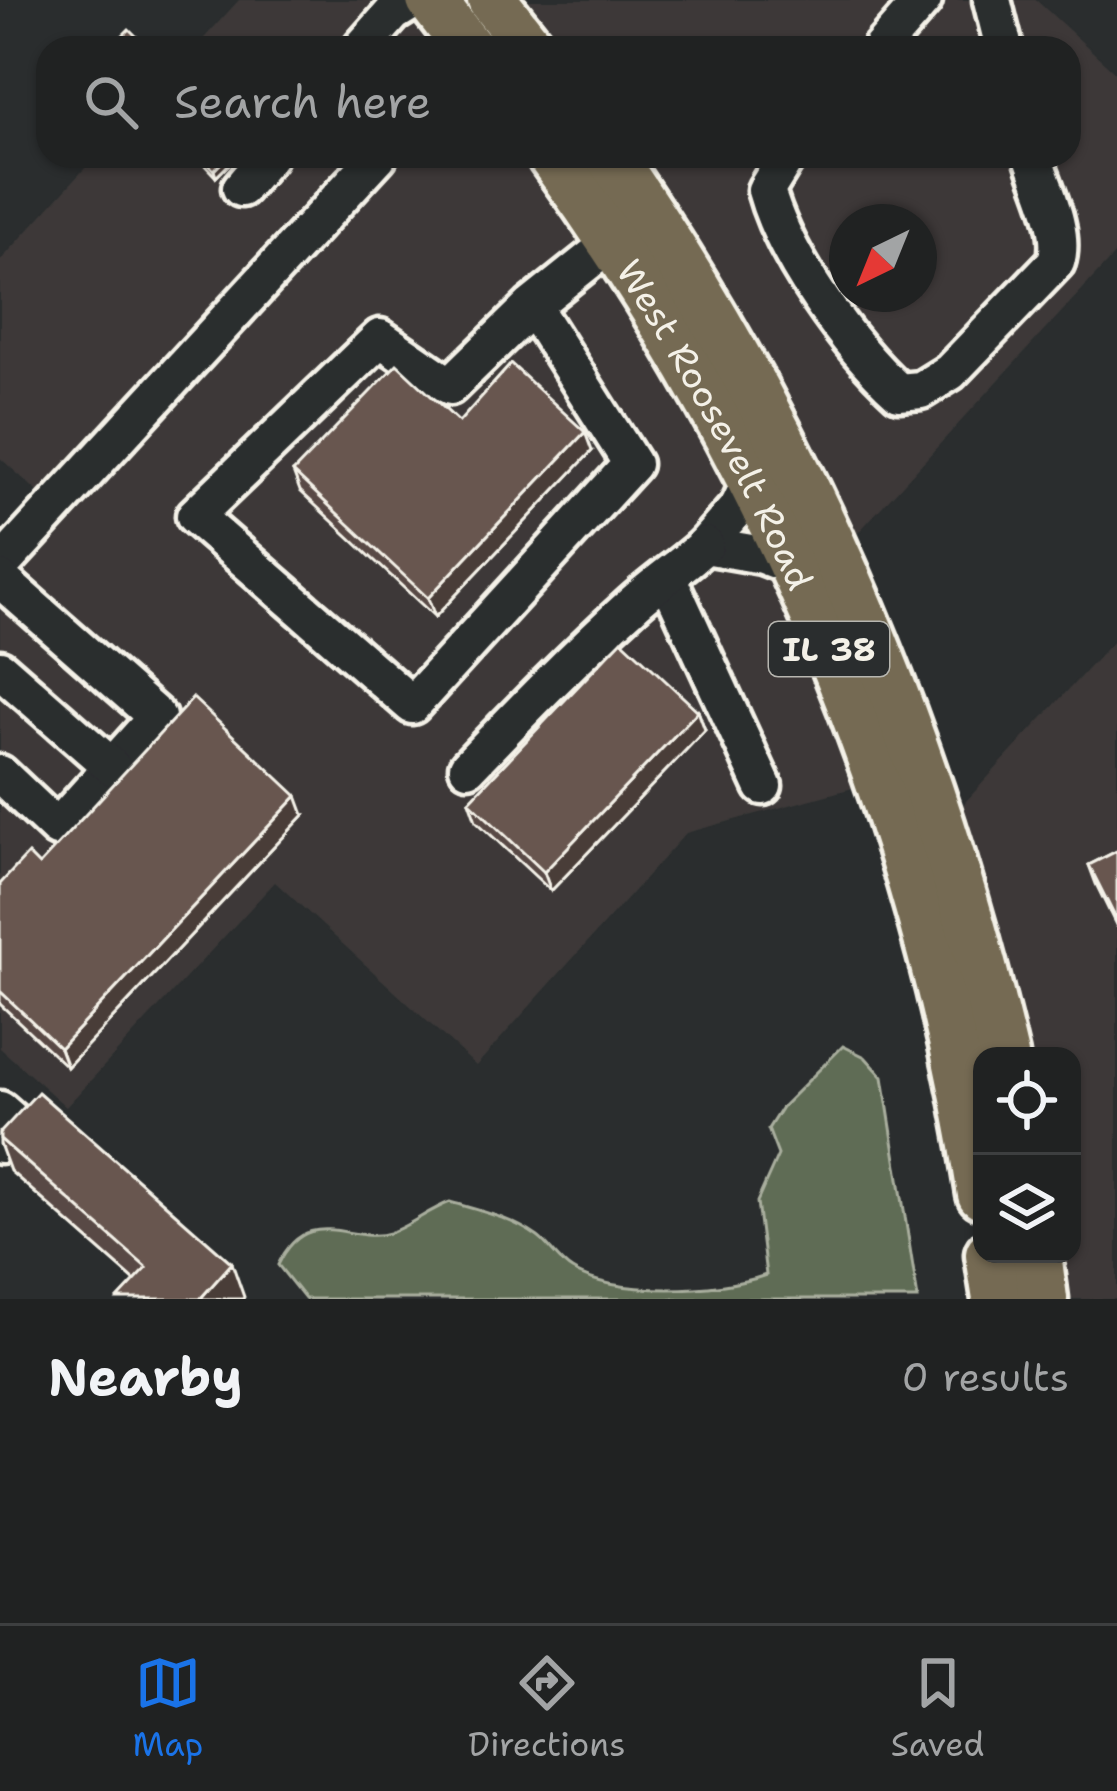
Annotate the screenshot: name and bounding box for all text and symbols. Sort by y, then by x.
search box [36,36,1081,168]
icon: search [78,69,144,135]
text: Search here [174,72,431,132]
north arrow [829,204,937,312]
street label: West Roosevelt Road [605,250,825,598]
road number: IL 38 [769,622,889,676]
map controls [973,1047,1081,1263]
button: locate [973,1047,1081,1155]
button: layers [973,1155,1081,1263]
text: Nearby [48,1343,243,1411]
text: 0 results [902,1351,1069,1403]
tab: Map [133,1650,203,1767]
tab: Directions [468,1650,626,1767]
tab: Saved [891,1650,984,1767]

